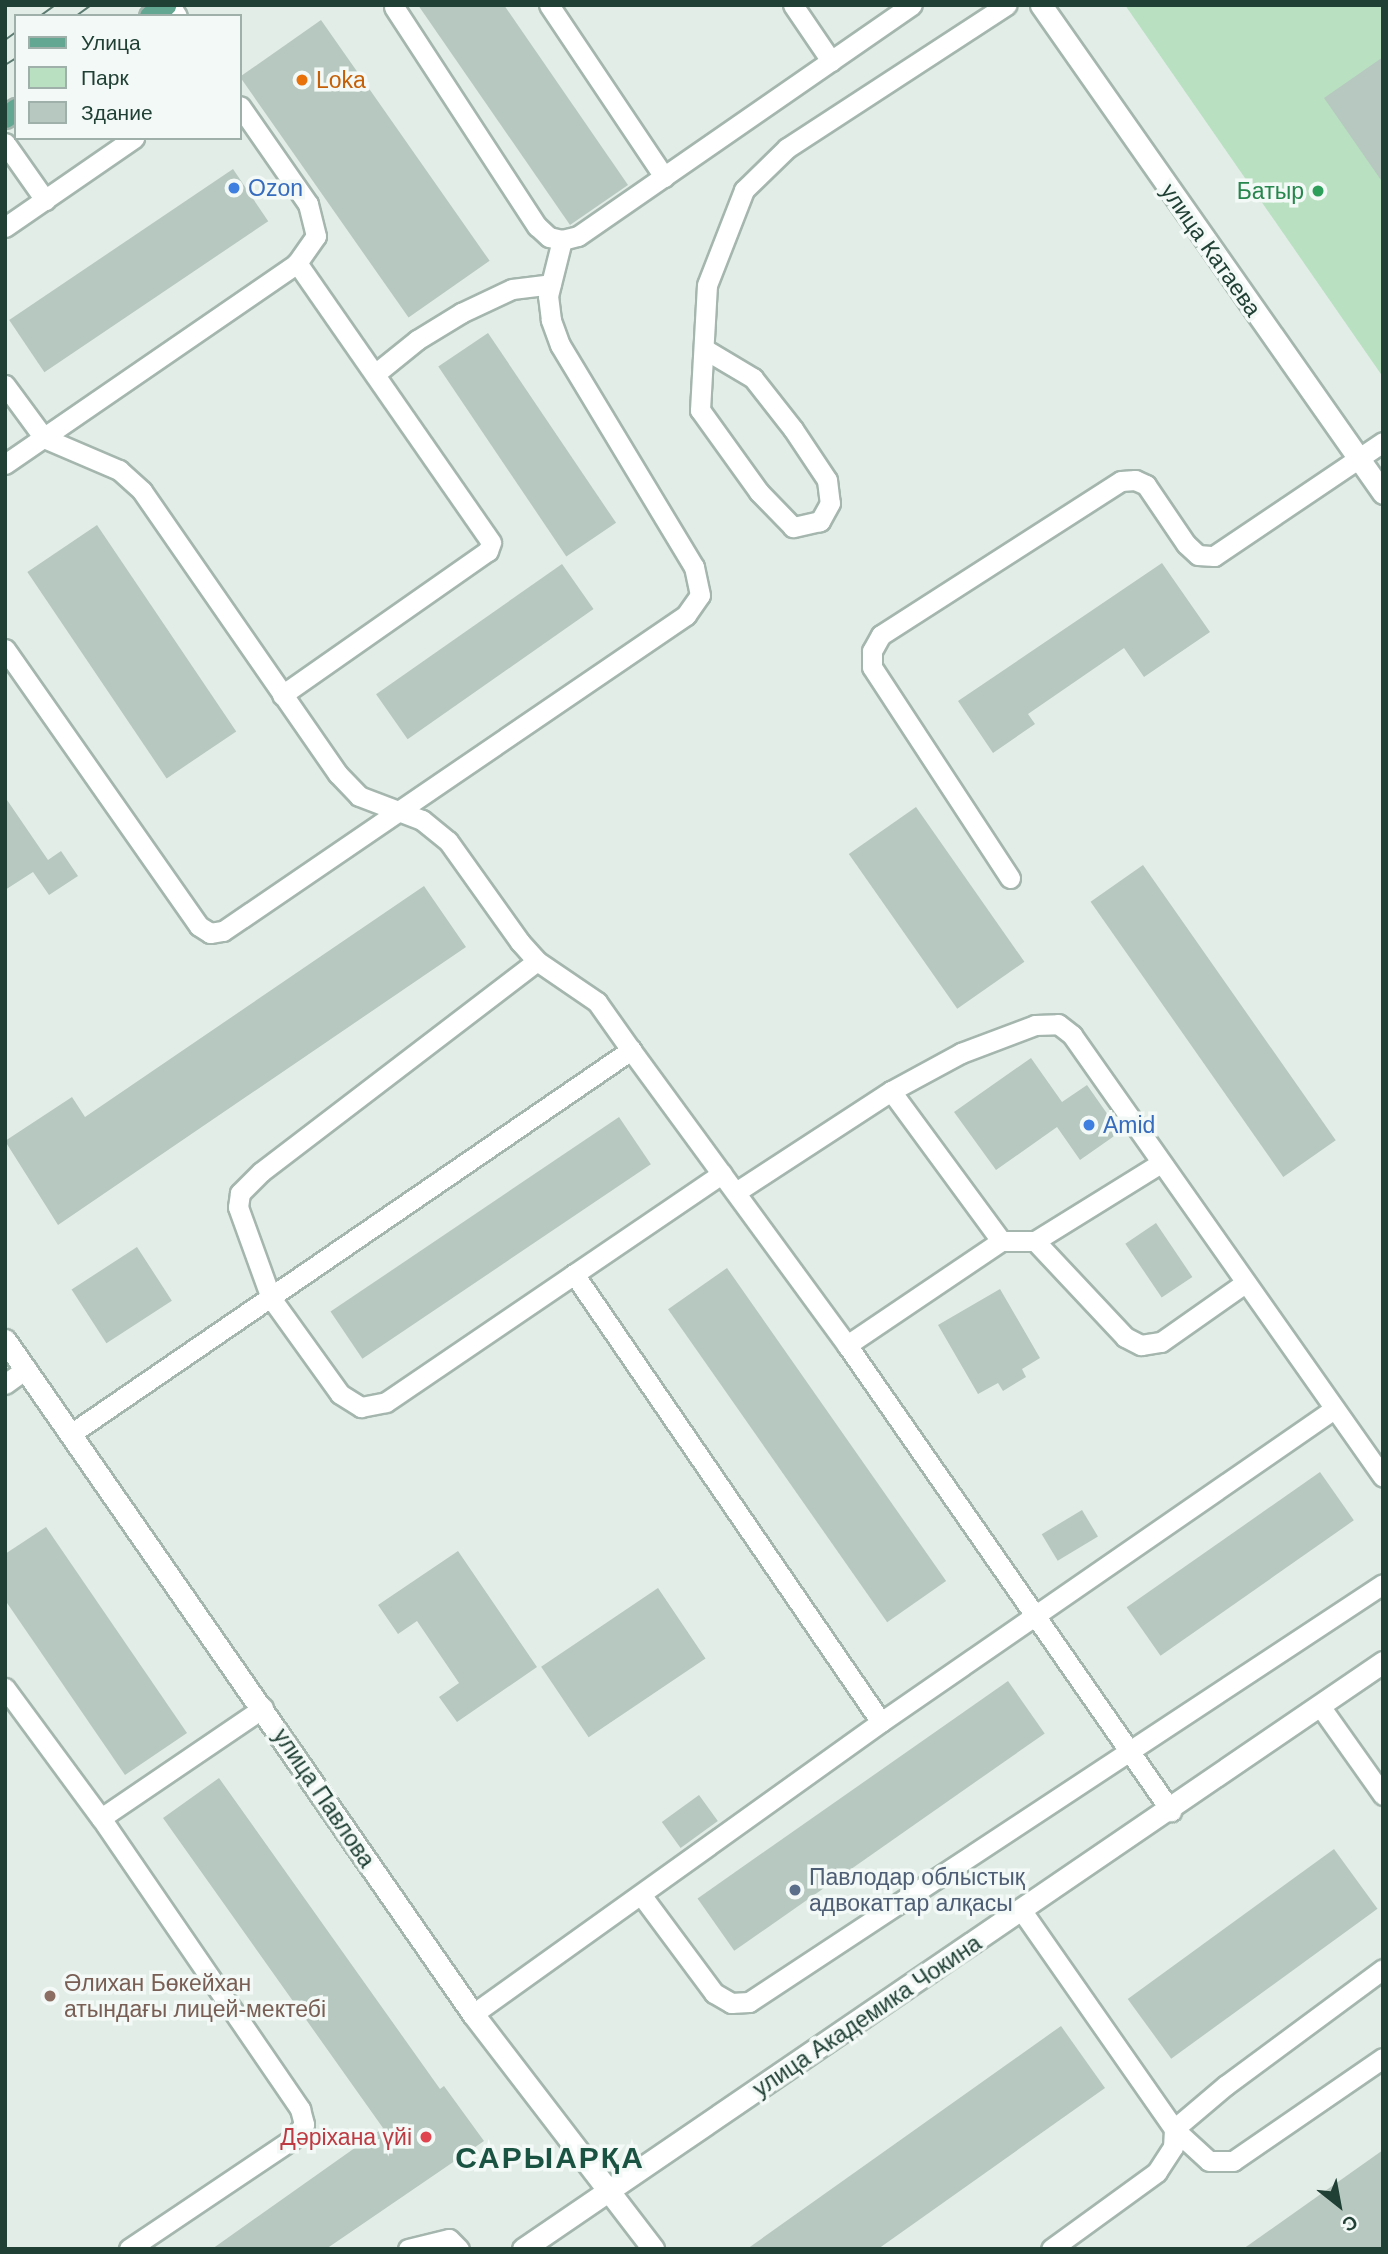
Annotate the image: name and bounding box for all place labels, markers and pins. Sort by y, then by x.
place label: Loka [316,66,366,94]
marker: Loka [294,72,310,88]
place label: Ozon [248,174,303,202]
place label: Батыр [1237,177,1304,205]
marker: Ozon [226,180,242,196]
marker: Батыр [1310,183,1326,199]
place label: Amid [1103,1111,1155,1139]
marker: Amid [1081,1117,1097,1133]
place label: Павлодар облыстық адвокаттар алқасы [809,1863,1025,1917]
marker: Павлодар облыстық адвокаттар алқасы [787,1882,803,1898]
place label: Әлихан Бөкейхан атындағы лицей-мектебі [64,1969,326,2023]
marker: Әлихан Бөкейхан атындағы лицей-мектебі [42,1988,58,2004]
place label: Дәріхана үйі [280,2123,412,2151]
marker: Дәріхана үйі [418,2129,434,2145]

